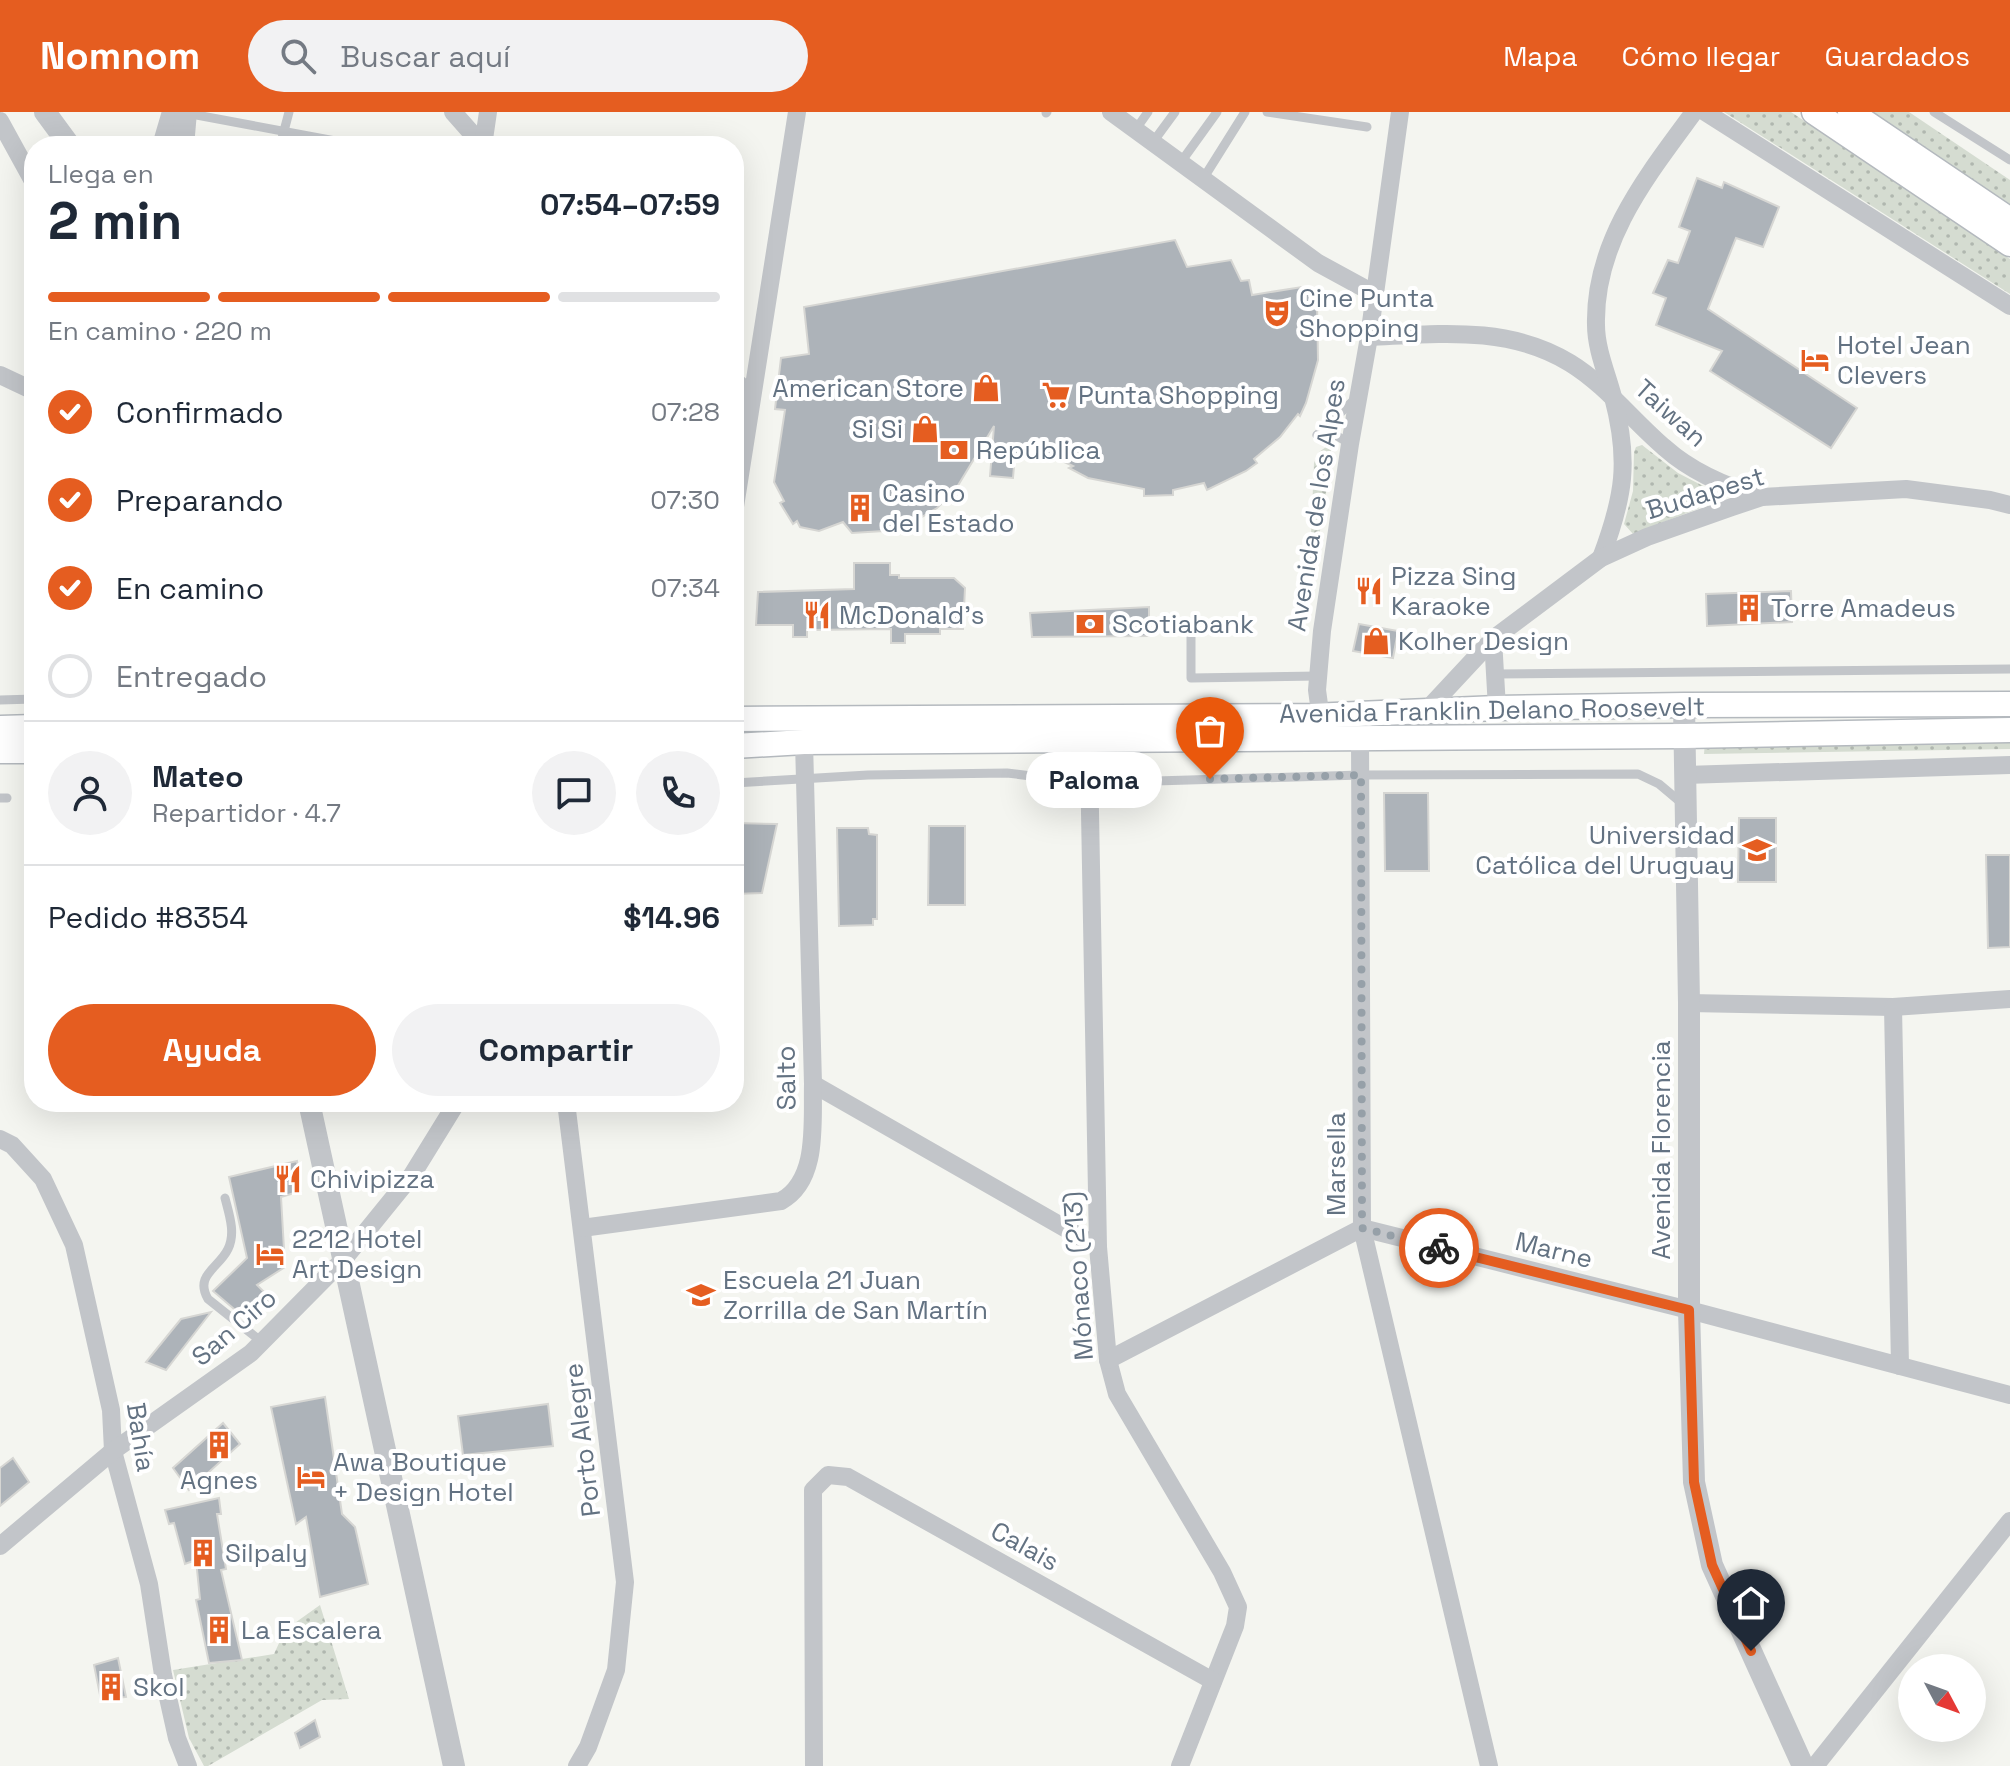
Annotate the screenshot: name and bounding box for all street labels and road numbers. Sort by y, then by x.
street label: Taiwan [1628,372,1714,454]
street label: Avenida de los Alpes [1279,376,1353,634]
street label: Budapest [1642,459,1768,527]
street label: Avenida Franklin Delano Roosevelt [1279,689,1705,731]
street label: Avenida Florencia [1644,1040,1678,1260]
street label: Salto [768,1045,804,1111]
street label: Marsella [1319,1112,1353,1216]
street label: Mónaco (213) [1055,1190,1101,1362]
street label: Marne [1512,1224,1596,1276]
street label: San Ciro [184,1281,284,1373]
street label: Porto Alegre [556,1361,608,1519]
street label: Bahía [119,1400,163,1474]
street label: Calais [985,1513,1065,1579]

